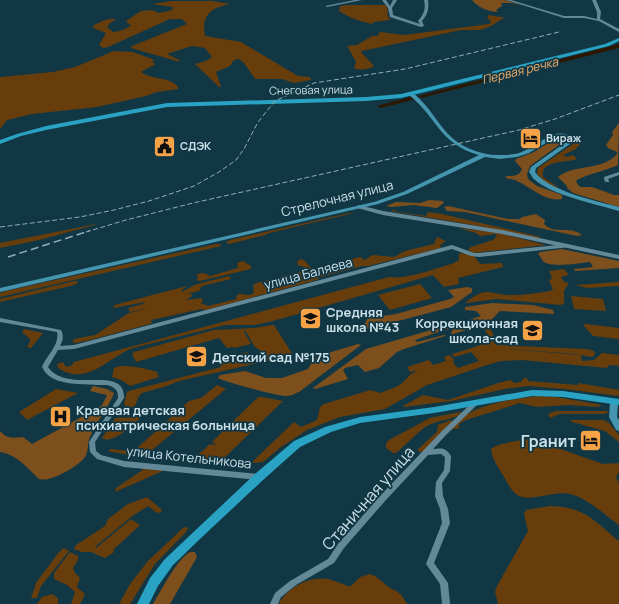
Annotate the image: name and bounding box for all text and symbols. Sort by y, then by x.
water label: Первая речка [480,53,561,88]
street label: Снеговая улица [269,81,353,98]
hotel icon: Вираж [518,125,544,151]
place label: Вираж [546,130,582,145]
public building icon: СДЭК [151,133,177,159]
place label: СДЭК [180,138,212,153]
street label: Стрелочная улица [279,175,395,221]
street label: улица Баляева [262,253,354,293]
place label: Средняя школа №43 [326,303,399,336]
school or university icon: Средняя школа №43 [297,306,323,332]
place label: Коррекционная школа-сад [416,314,518,347]
school or university icon: Коррекционная школа-сад [520,317,546,343]
school or university icon: Детский сад №175 [184,344,210,370]
place label: Детский сад №175 [212,348,330,366]
place label: Краевая детская психиатрическая больница [76,401,255,434]
hospital icon: Краевая детская психиатрическая больница [47,404,73,430]
hotel icon: Гранит [578,428,604,454]
place label: Гранит [521,430,576,452]
street label: улица Котельникова [126,441,252,473]
street label: Станичная улица [317,441,419,555]

